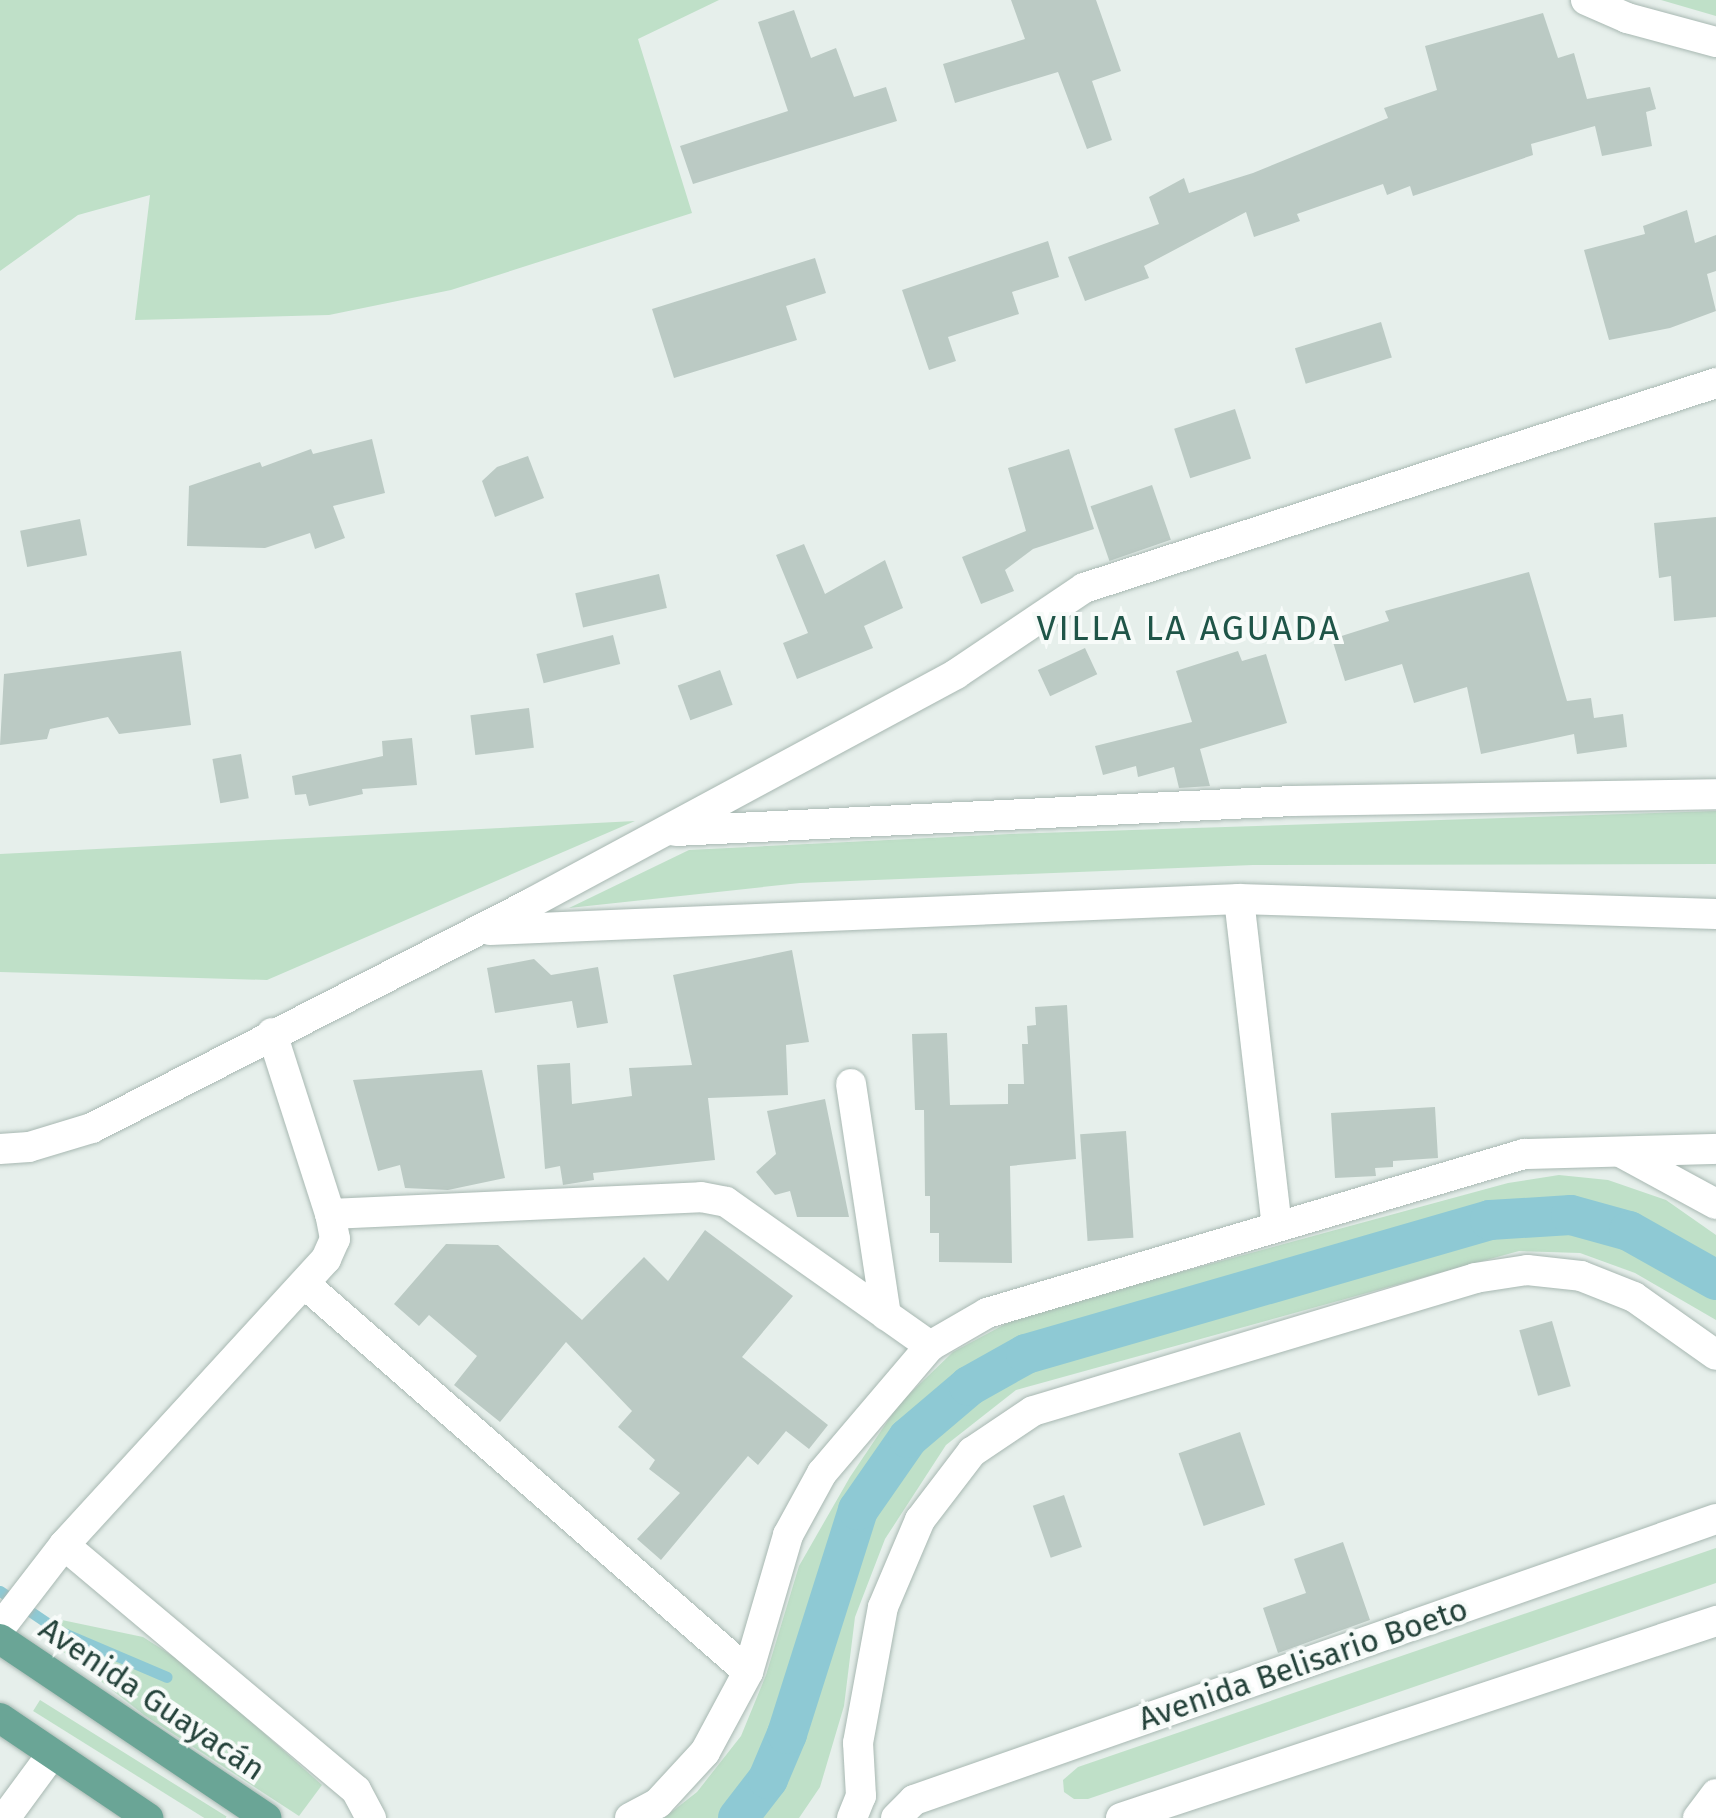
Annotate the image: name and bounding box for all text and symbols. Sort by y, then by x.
district label: VILLA LA AGUADA [1036,607,1342,649]
street label: Avenida Belisario Boeto [1133,1590,1473,1738]
street label: Avenida Guayacán [32,1609,272,1789]

